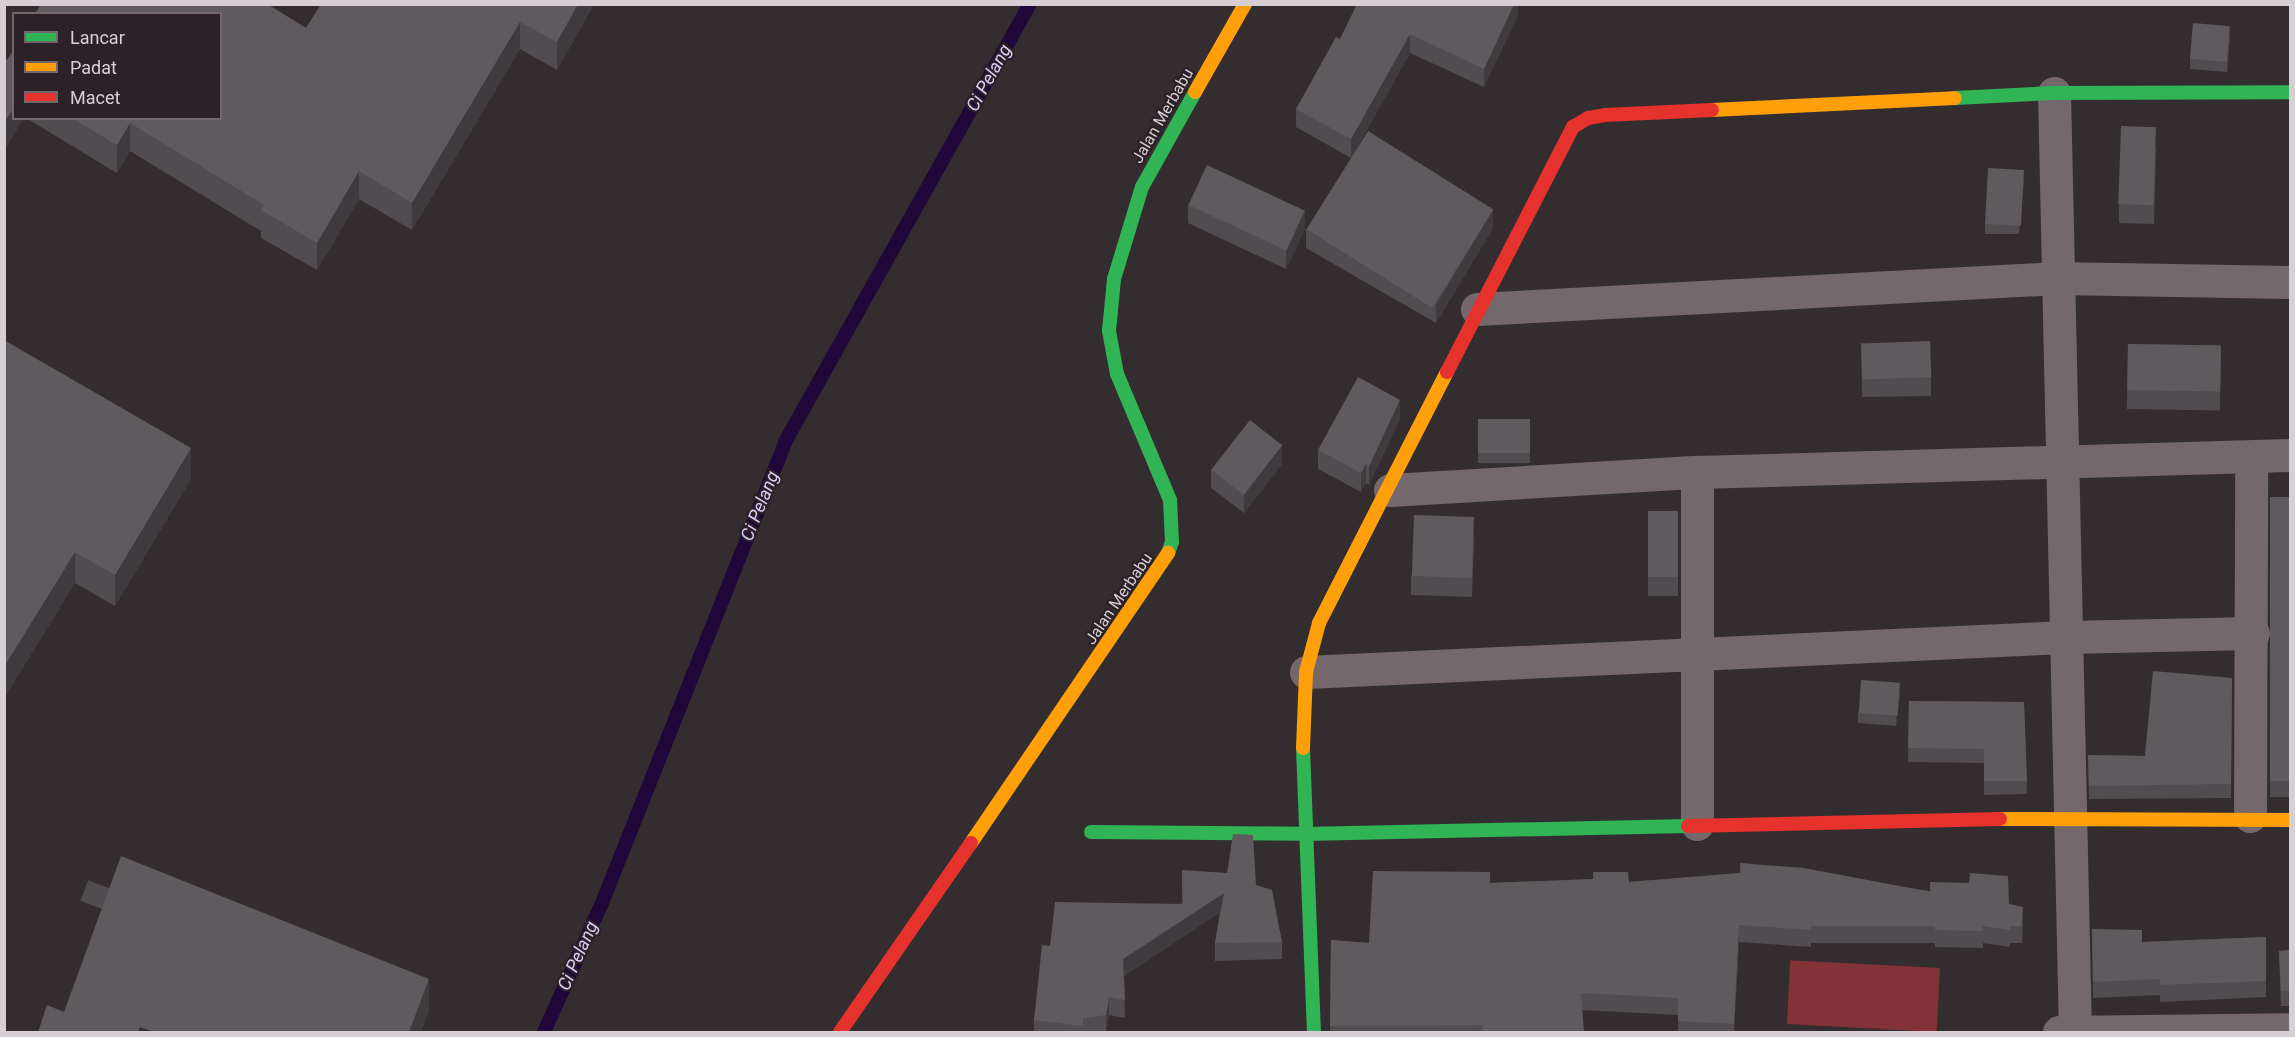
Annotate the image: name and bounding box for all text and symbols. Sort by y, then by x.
legend [12,12,222,120]
text: Lancar [70,27,125,48]
water label: Ci Pelang [962,41,1016,115]
text: Padat [70,57,117,78]
street label: Jalan Merbabu [1128,65,1198,167]
text: Macet [70,87,120,108]
water label: Ci Pelang [736,468,784,544]
street label: Jalan Merbabu [1081,550,1157,648]
water label: Ci Pelang [553,918,603,994]

